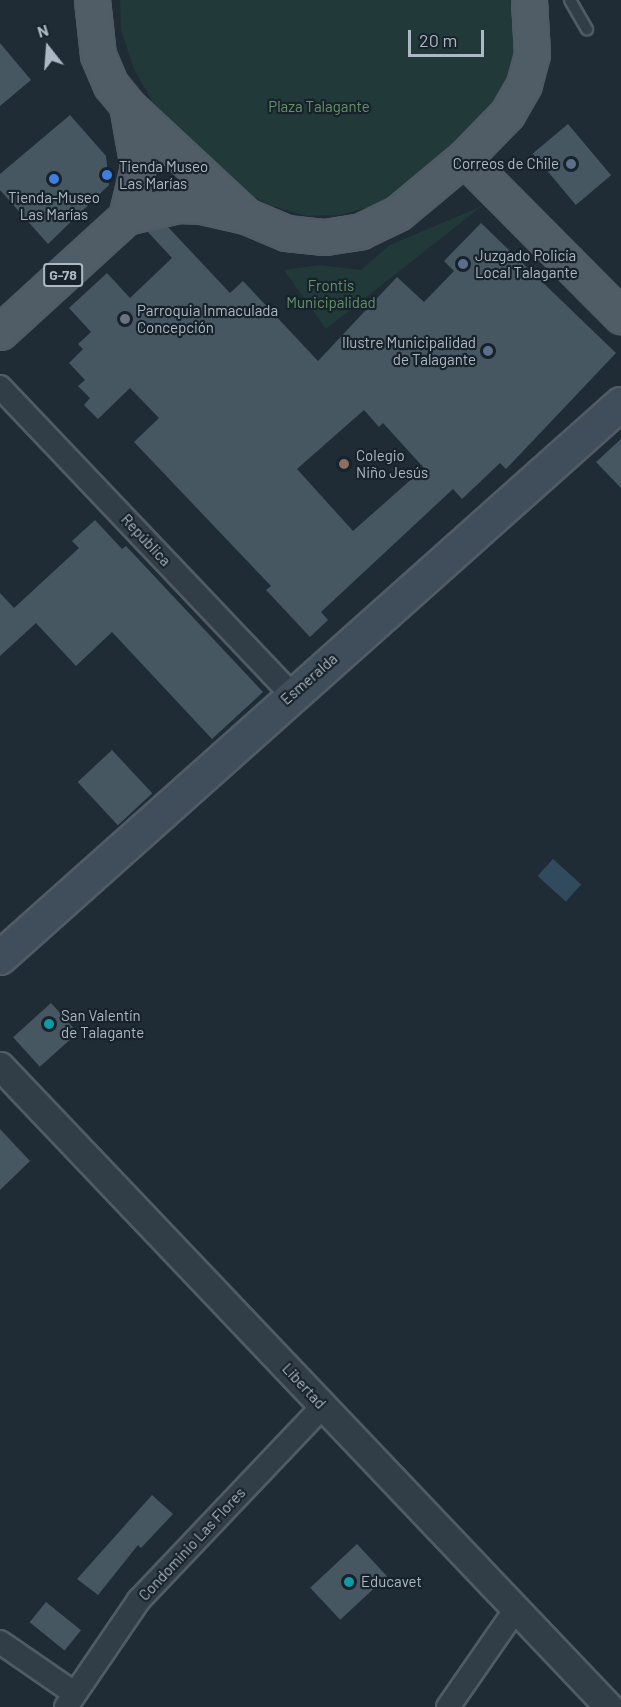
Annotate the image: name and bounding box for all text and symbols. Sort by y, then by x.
north arrow [18,18,78,78]
scale bar [411,18,488,56]
text: N [35,20,50,41]
text: 20 m [419,29,457,51]
park label: Plaza Talagante [268,98,370,116]
place label: Correos de Chile [453,155,559,173]
place label: Tienda Museo Las Marías [119,157,208,192]
marker: Correos de Chile [564,157,578,171]
marker: Tienda Museo Las Marías [100,168,114,182]
marker: Tienda-Museo Las Marías [47,172,61,186]
place label: Tienda-Museo Las Marías [8,188,100,223]
place label: Juzgado Policía Local Talagante [475,246,578,281]
marker: Juzgado Policía Local Talagante [456,257,470,271]
road number: G-78 [42,264,84,286]
park label: Frontis Municipalidad [286,276,376,311]
place label: Parroquia Inmaculada Concepción [137,301,278,336]
marker: Parroquia Inmaculada Concepción [118,312,132,326]
place label: Ilustre Municipalidad de Talagante [342,333,476,368]
marker: Ilustre Municipalidad de Talagante [481,344,495,358]
place label: Colegio Niño Jesús [356,446,428,481]
marker: Colegio Niño Jesús [337,457,351,471]
street label: República [117,510,175,570]
street label: Esmeralda [277,650,341,708]
place label: San Valentín de Talagante [61,1006,144,1041]
marker: San Valentín de Talagante [42,1017,56,1031]
street label: Libertad [279,1360,329,1412]
street label: Condominio Las Flores [135,1484,249,1604]
place label: Educavet [361,1573,422,1591]
marker: Educavet [342,1575,356,1589]

